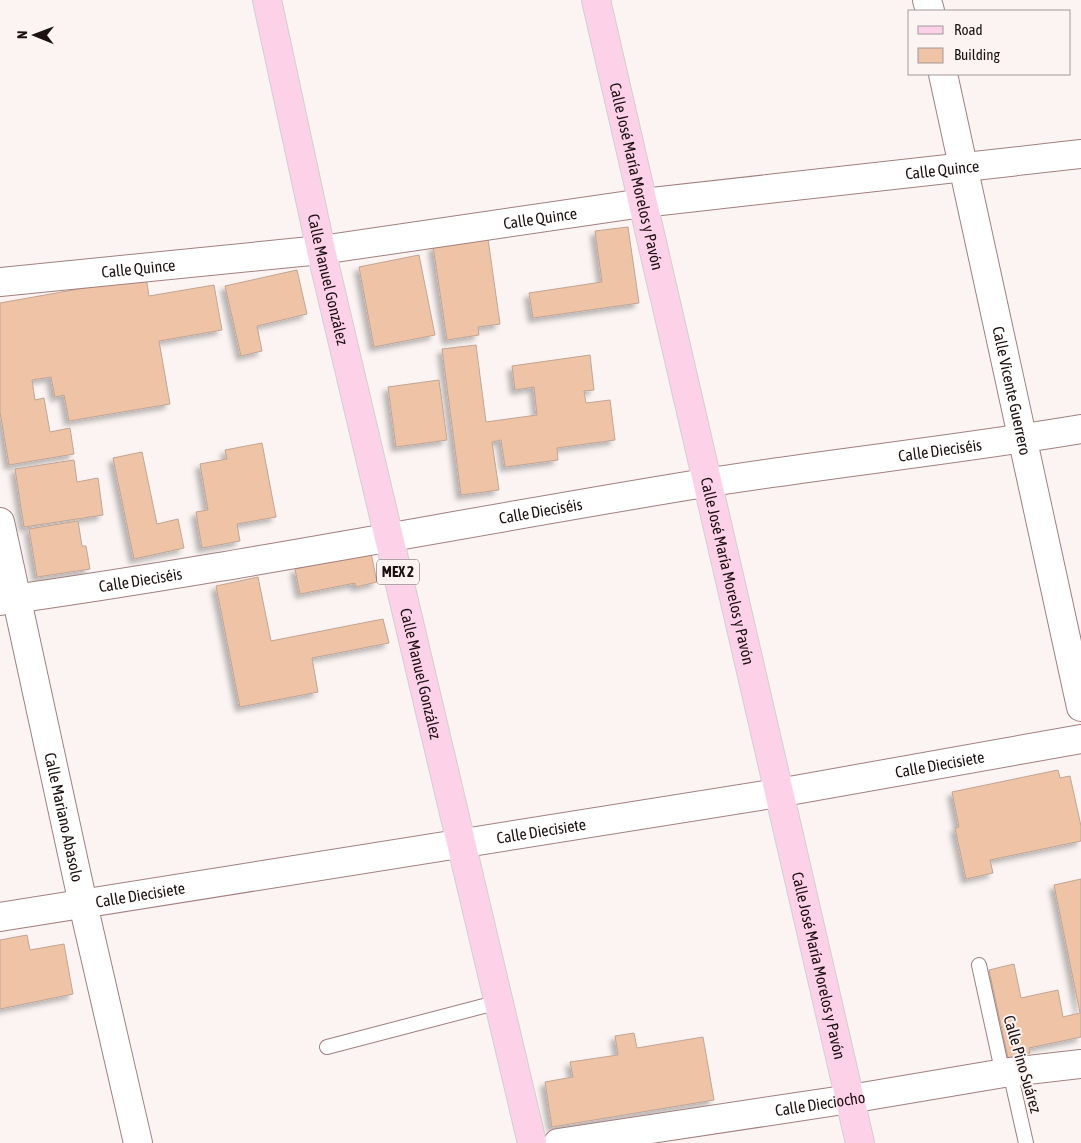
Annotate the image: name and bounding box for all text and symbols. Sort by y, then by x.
north arrow [10,10,60,60]
legend [908,10,1071,75]
text: Road [954,21,983,38]
text: N [14,31,30,39]
text: Building [954,46,1000,63]
street label: Calle José María Morelos y Pavón [606,81,667,272]
street label: Calle Quince [904,156,980,183]
street label: Calle Quince [502,204,578,232]
street label: Calle Manuel González [304,212,352,347]
street label: Calle Quince [101,256,176,281]
street label: Calle Vicente Guerrero [989,324,1035,457]
street label: Calle Dieciséis [897,435,983,465]
street label: Calle José María Morelos y Pavón [698,476,758,666]
street label: Calle Dieciséis [497,495,584,527]
road number: MEX 2 [377,560,419,584]
street label: Calle Dieciséis [97,564,184,595]
street label: Calle Manuel González [397,606,445,741]
street label: Calle Diecisiete [894,747,986,781]
street label: Calle Mariano Abasolo [41,751,87,883]
street label: Calle Diecisiete [495,815,587,847]
street label: Calle José María Morelos y Pavón [789,870,849,1061]
street label: Calle Diecisiete [94,879,186,911]
street label: Calle Pino Suárez [1000,1013,1046,1115]
street label: Calle Dieciocho [774,1088,866,1119]

